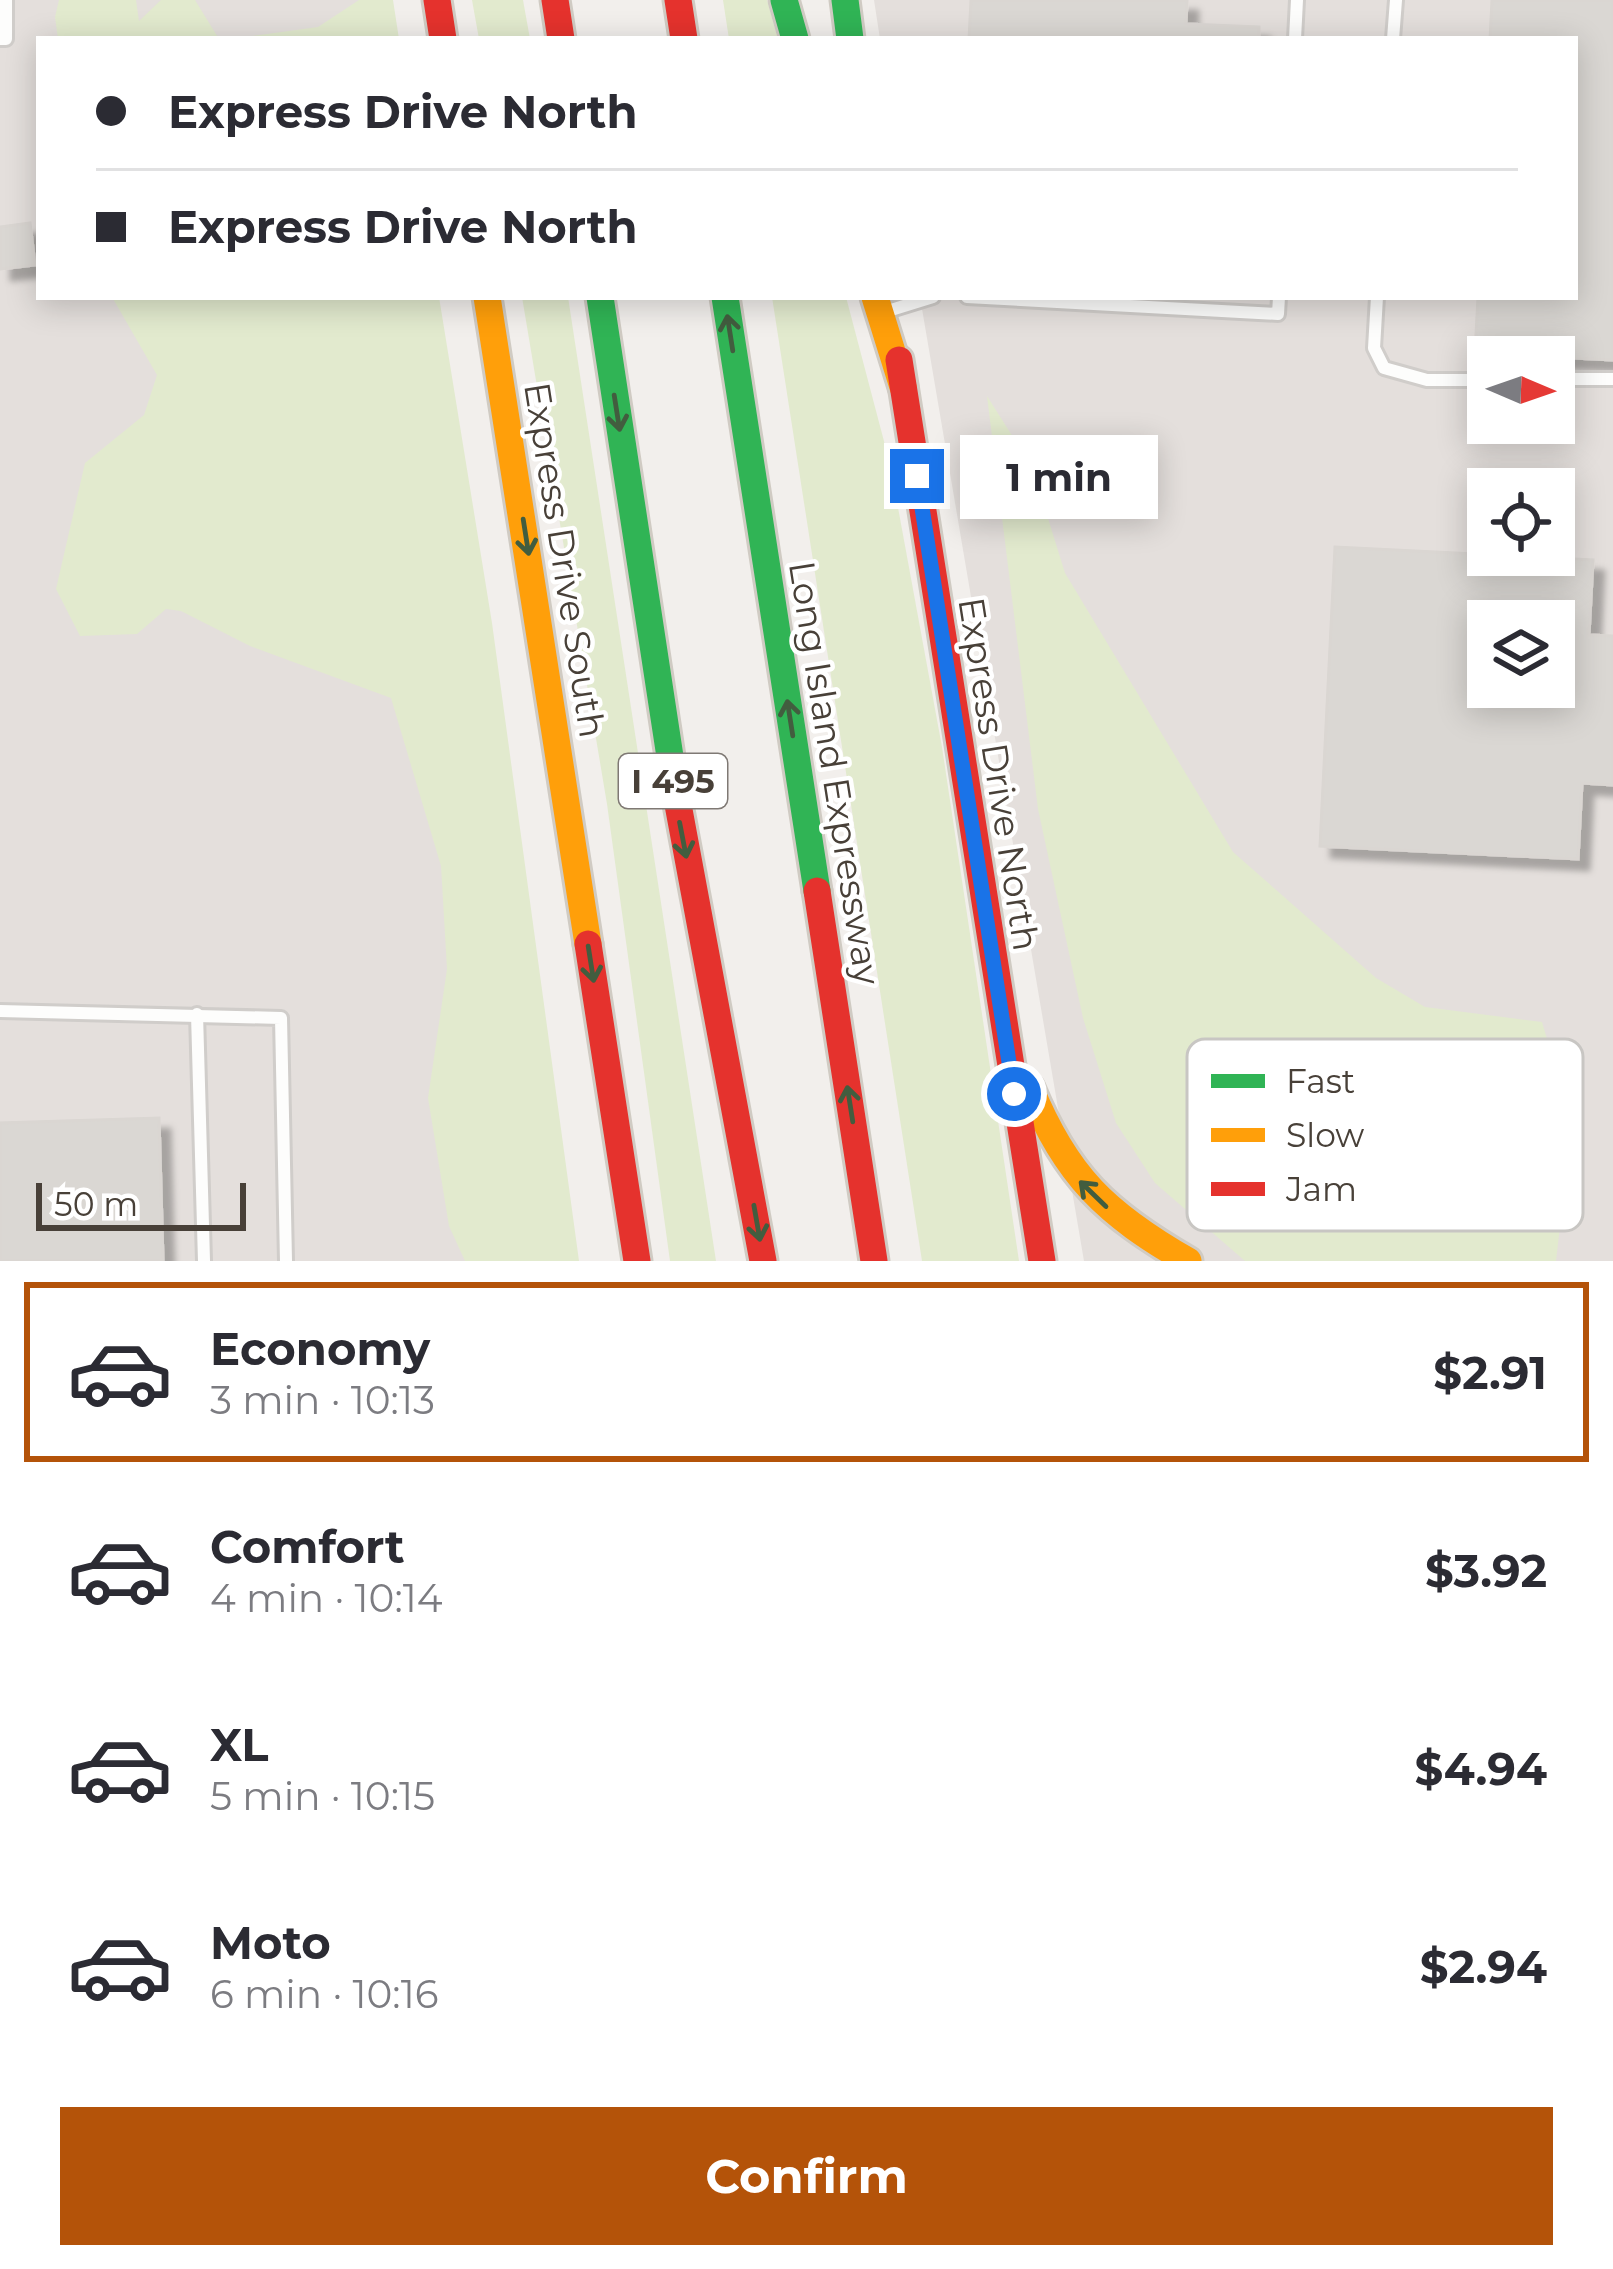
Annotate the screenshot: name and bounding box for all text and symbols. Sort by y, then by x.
text: Express Drive North [168,84,638,139]
text: Express Drive North [168,199,638,254]
one-way arrow [718,314,741,353]
north arrow [1467,336,1575,444]
map controls [1467,336,1575,708]
street label: Express Drive South [515,379,615,741]
one-way arrow [607,392,630,431]
callout: 1 min [959,434,1157,518]
route end [890,449,944,503]
text: 1 min [1006,453,1112,501]
button: locate [1467,468,1575,576]
one-way arrow [515,517,538,556]
street label: Long Island Expressway [780,558,890,988]
street label: Express Drive North [949,594,1049,954]
button: layers [1467,600,1575,708]
one-way arrow [778,700,801,739]
road number: I 495 [619,754,727,808]
one-way arrow [673,819,695,858]
one-way arrow [581,944,604,983]
legend [1187,1039,1583,1231]
text: Fast [1286,1061,1355,1101]
route start [987,1067,1041,1121]
one-way arrow [838,1085,861,1124]
text: Slow [1286,1115,1364,1155]
text: Jam [1285,1169,1357,1209]
scale bar [36,1177,246,1230]
one-way arrow [1078,1181,1108,1209]
text: 50 m [54,1184,138,1224]
one-way arrow [747,1202,769,1241]
icon: car [66,1318,174,1426]
text: Economy [210,1321,430,1376]
text: $2.91 [1433,1345,1547,1400]
text: 3 min · 10:13 [210,1376,435,1424]
icon: car [66,1516,174,1624]
text: Comfort [210,1519,405,1574]
text: $3.92 [1425,1543,1547,1598]
text: 4 min · 10:14 [210,1574,443,1622]
icon: car [66,1714,174,1822]
text: XL [210,1717,268,1772]
text: $4.94 [1414,1741,1547,1796]
text: 5 min · 10:15 [210,1772,435,1820]
icon: car [66,1912,174,2020]
text: Moto [210,1915,331,1970]
text: $2.94 [1420,1939,1547,1994]
text: 6 min · 10:16 [210,1970,438,2018]
button: Confirm [60,2107,1553,2245]

